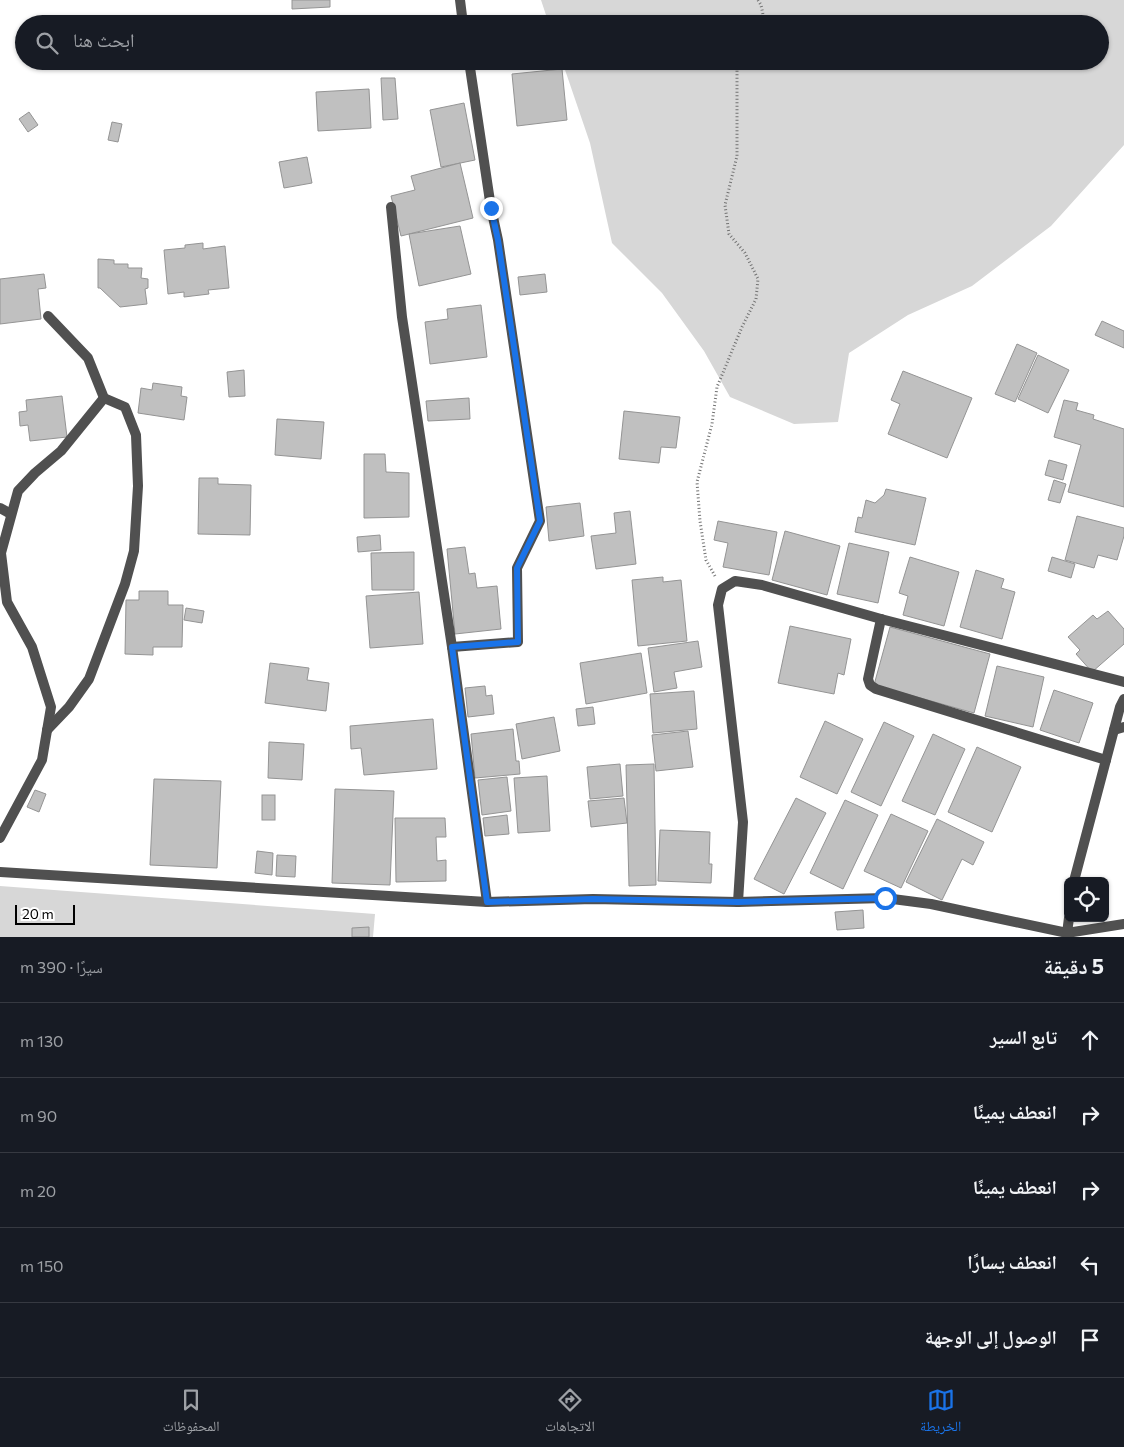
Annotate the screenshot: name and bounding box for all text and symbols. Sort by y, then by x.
search box [15,15,1109,70]
text: ابحث هنا [73,28,135,51]
icon: search [33,29,61,57]
route end [480,197,503,220]
map controls [1064,877,1109,922]
button: locate [1064,877,1109,922]
route start [874,887,897,910]
scale bar [15,902,75,925]
text: 20 m [22,905,54,922]
text: 5 دقيقة [1044,953,1104,978]
text: سيرًا · 390 m [20,957,103,976]
text: تابع السير [990,1025,1057,1048]
icon: ahead [1076,1026,1104,1054]
text: 130 m [20,1031,63,1050]
text: انعطف يمينًا [973,1100,1057,1123]
icon: right [1076,1101,1104,1129]
text: 90 m [20,1106,57,1125]
text: انعطف يمينًا [973,1175,1057,1198]
icon: right [1076,1176,1104,1204]
text: 20 m [20,1181,56,1200]
text: انعطف يسارًا [967,1250,1057,1273]
icon: left [1076,1251,1104,1279]
text: 150 m [20,1256,64,1275]
text: الوصول إلى الوجهة [925,1325,1057,1348]
icon: arrive [1076,1326,1104,1354]
tab: المحفوظات [163,1386,220,1440]
tab: الاتجاهات [545,1386,595,1440]
tab: الخريطة [920,1386,961,1440]

